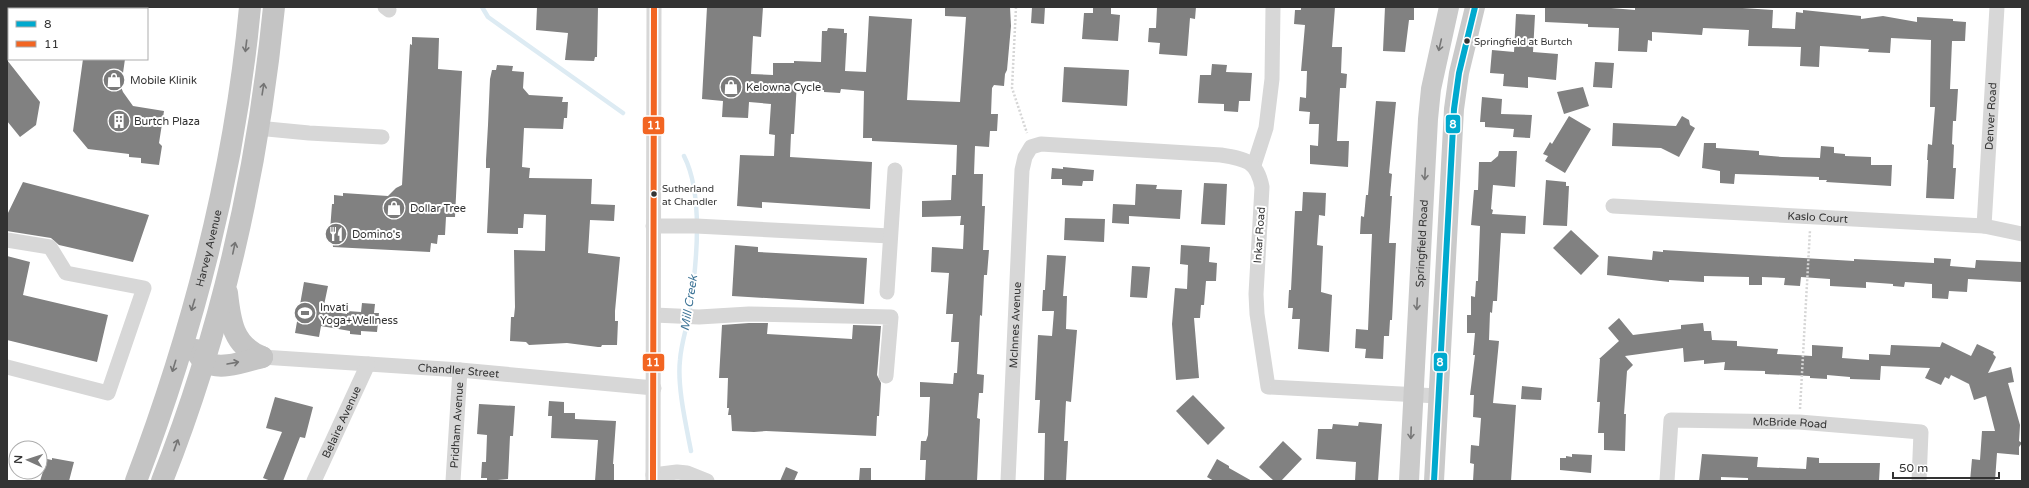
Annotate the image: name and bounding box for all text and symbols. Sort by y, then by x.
legend [8,8,148,60]
text: 8 [44,17,52,31]
marker: Springfield at Burtch [1462,36,1472,46]
place label: Springfield at Burtch [1474,36,1572,48]
text: 11 [44,37,59,51]
one-way arrow [1436,38,1443,51]
one-way arrow [242,39,250,52]
shop icon: Mobile Klinik [101,67,127,93]
place label: Mobile Klinik [130,74,197,87]
shop icon: Kelowna Cycle [718,74,744,100]
place label: Kelowna Cycle [746,81,821,94]
street label: Denver Road [1983,82,2000,150]
one-way arrow [259,83,267,96]
building icon: Burtch Plaza [106,108,132,134]
line badge: 8 [1445,114,1461,134]
place label: Burtch Plaza [134,115,200,128]
line badge: 11 [642,116,665,135]
text: 8 [1450,118,1457,131]
text: 11 [647,119,661,132]
one-way arrow [1421,167,1428,180]
place label: Sutherland at Chandler [662,183,717,208]
marker: Sutherland at Chandler [649,189,659,199]
shop icon: Dollar Tree [381,195,407,221]
street label: Springfield Road [1413,199,1431,288]
place label: Dollar Tree [410,202,466,215]
street label: Inkar Road [1251,206,1268,264]
street label: Harvey Avenue [193,209,225,288]
street label: Kaslo Court [1787,209,1848,226]
restaurant icon: Domino's [323,221,349,247]
place label: Domino's [352,228,401,241]
one-way arrow [230,242,238,255]
water label: Mill Creek [678,273,701,332]
street label: McInnes Avenue [1007,282,1024,369]
one-way arrow [1414,297,1421,310]
one-way arrow [189,298,196,311]
sports icon: Invati Yoga+Wellness [292,300,318,326]
place label: Invati Yoga+Wellness [320,301,398,327]
line badge: 8 [1433,352,1448,372]
line badge: 11 [642,353,665,372]
text: 11 [646,356,660,369]
text: 8 [1437,356,1444,369]
one-way arrow [170,359,177,372]
one-way arrow [226,359,239,367]
street label: Chandler Street [417,361,500,381]
street label: Pridham Avenue [448,382,466,469]
street label: Belaire Avenue [319,384,364,460]
street label: McBride Road [1752,415,1828,431]
one-way arrow [1407,426,1414,439]
one-way arrow [173,439,181,451]
north arrow [8,440,48,480]
scale bar [1893,454,1999,480]
text: N [12,455,25,464]
text: 50 m [1899,461,1928,475]

